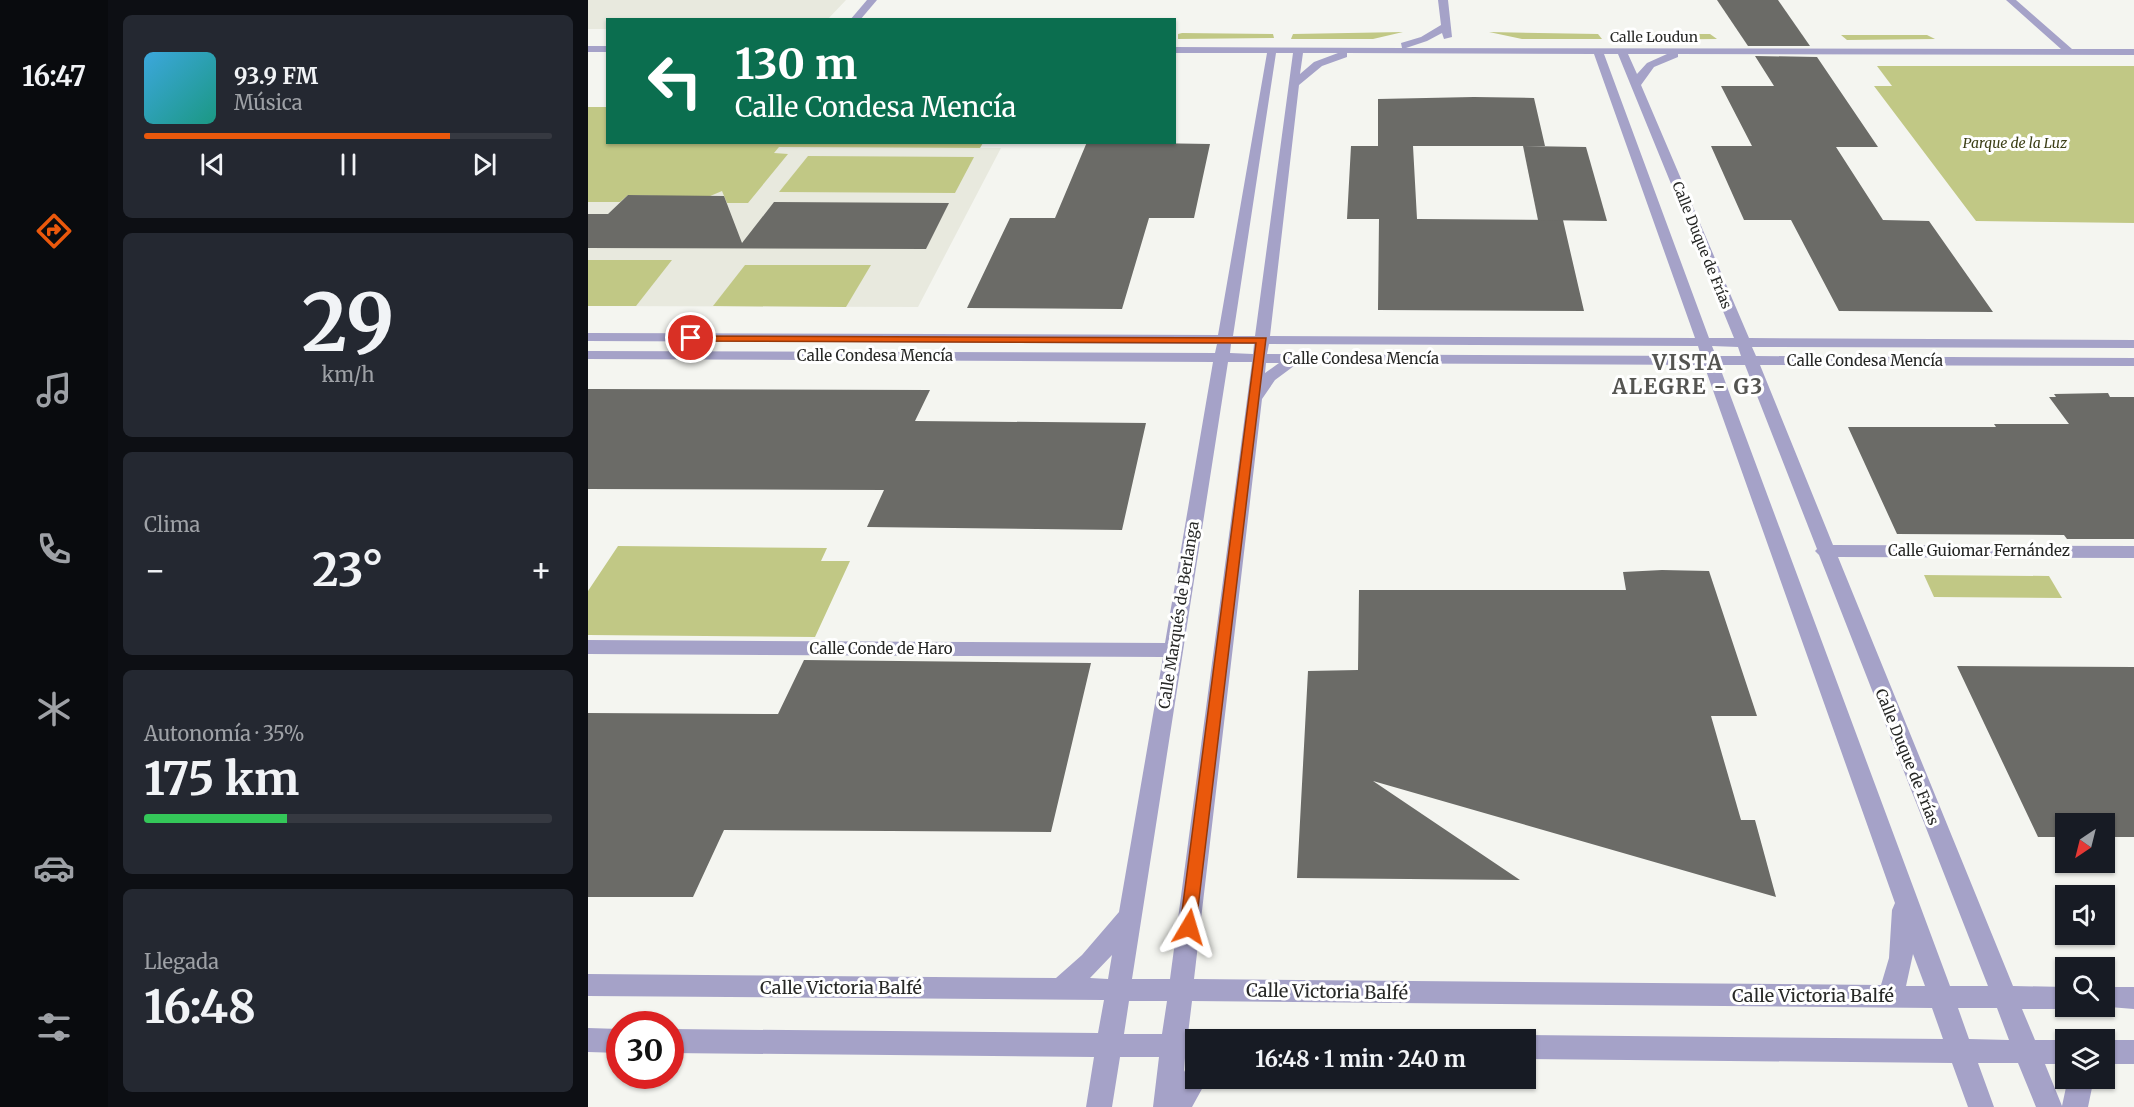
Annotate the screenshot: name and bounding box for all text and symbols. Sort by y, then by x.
street label: Calle Loudun [1610,28,1698,46]
text: 130 m [735,38,857,90]
icon: left [636,42,714,120]
text: 16:47 [22,59,86,93]
text: 93.9 FM [234,62,318,90]
text: Música [234,90,303,115]
text: Calle Condesa Mencía [735,90,1016,124]
park label: Parque de la Luz [1963,134,2068,152]
icon: previous [196,148,229,181]
icon: pause [332,148,365,181]
icon: next [468,148,501,181]
street label: Calle Duque de Frías [1668,179,1736,311]
icon: directions [33,210,75,252]
text: 29 [302,274,394,372]
pin [665,312,716,363]
icon: arrive [674,321,707,354]
street label: Calle Condesa Mencía [797,346,953,365]
street label: Calle Condesa Mencía [1283,349,1439,368]
district label: VISTA ALEGRE - G3 [1611,349,1764,400]
street label: Calle Condesa Mencía [1787,351,1943,370]
text: km/h [322,362,374,387]
icon: music [33,369,75,411]
text: Clima [144,512,200,537]
street label: Calle Marqués de Berlanga [1154,520,1203,710]
icon: phone [33,528,75,570]
street label: Calle Guiomar Fernández [1888,541,2070,560]
text: 23° [312,542,384,598]
text: − [144,550,166,591]
text: + [530,550,552,591]
street label: Calle Conde de Haro [809,639,953,658]
street label: Calle Duque de Frías [1871,686,1944,828]
icon: climate [33,688,75,730]
text: Autonomía · 35% [144,721,304,746]
text: 175 km [144,751,299,807]
north arrow [2055,813,2115,873]
map controls [2055,813,2115,1089]
icon: car [33,847,75,889]
button: sound [2055,885,2115,945]
position arrow [1157,895,1221,959]
text: Llegada [144,949,219,974]
button: search [2055,957,2115,1017]
street label: Calle Victoria Balfé [760,976,922,999]
text: 16:48 [144,979,256,1035]
street label: Calle Victoria Balfé [1246,979,1408,1004]
street label: Calle Victoria Balfé [1732,984,1894,1007]
icon: filters [33,1006,75,1048]
speed limit sign: 30 [606,1011,684,1089]
button: layers [2055,1029,2115,1089]
text: 16:48 · 1 min · 240 m [1255,1045,1466,1073]

